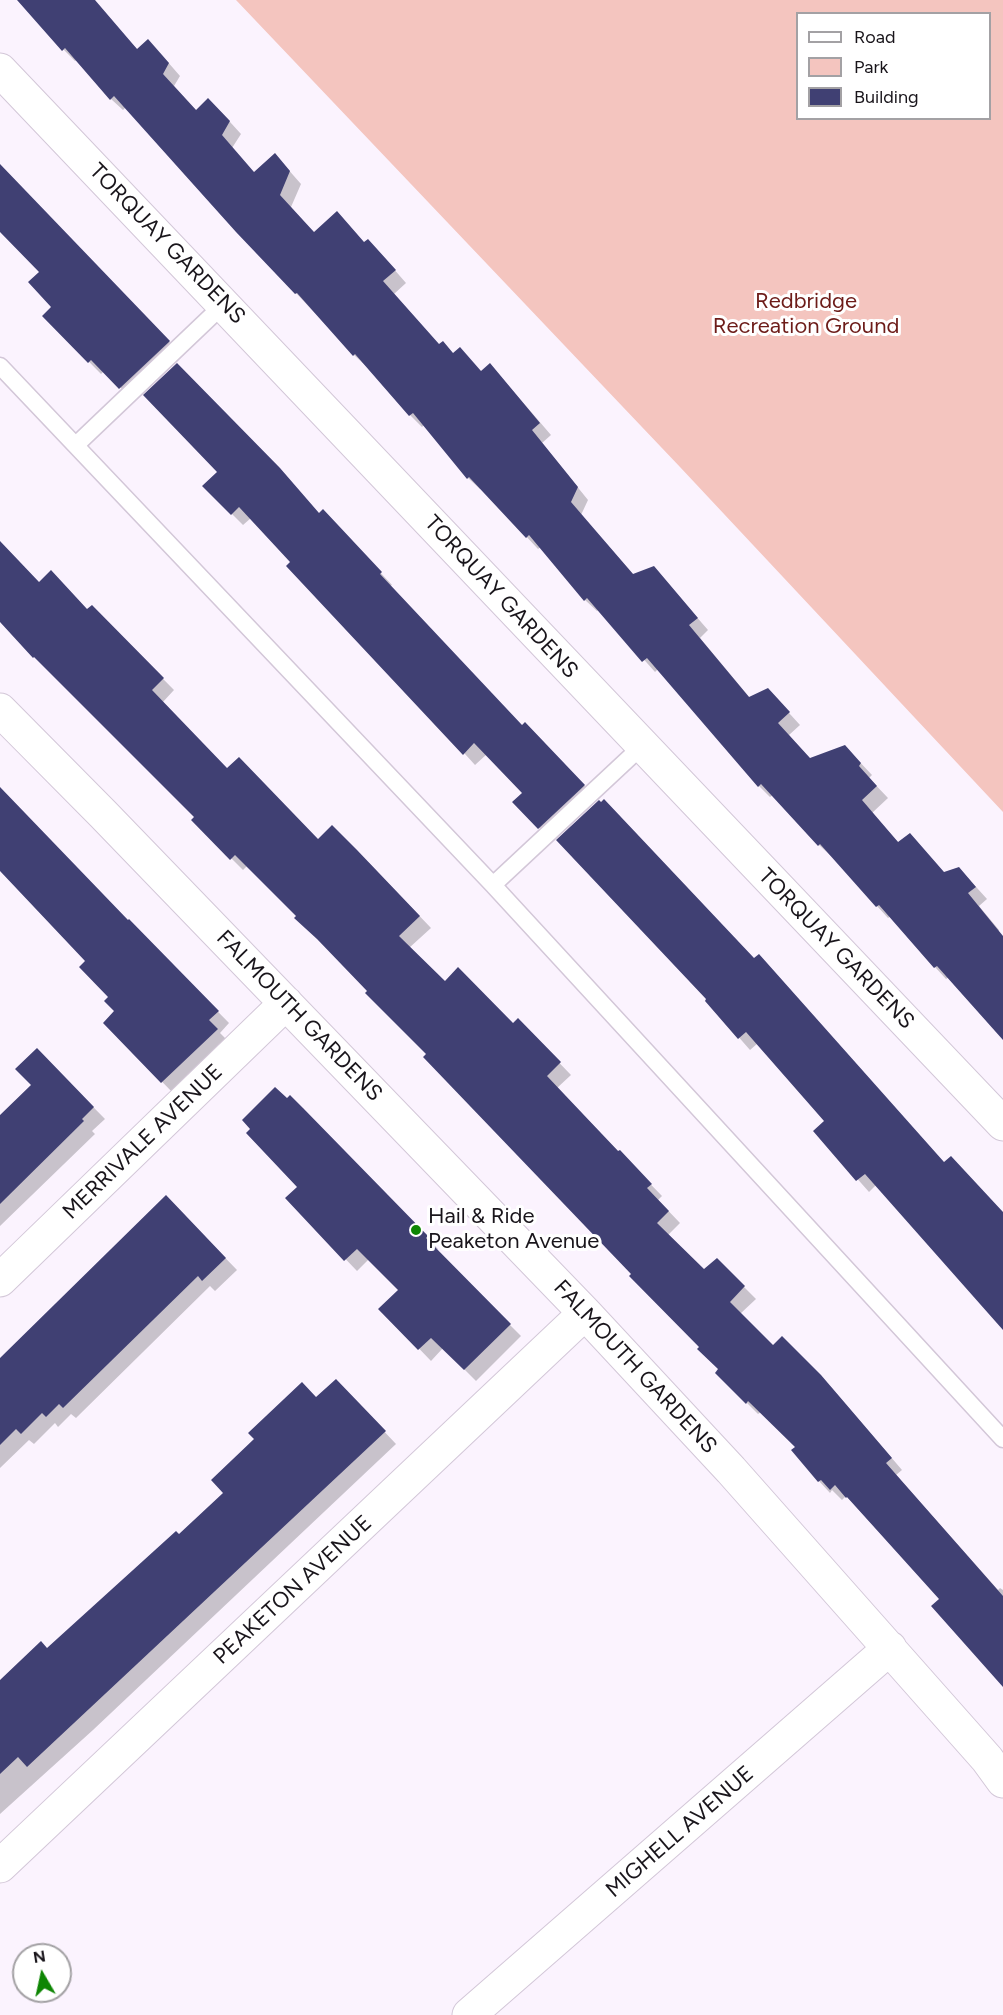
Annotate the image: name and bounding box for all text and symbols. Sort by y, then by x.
legend [796,12,991,120]
text: Road [854,26,895,48]
text: Park [854,56,888,78]
text: Building [854,86,919,108]
street label: TORQUAY GARDENS [84,158,250,330]
park label: Redbridge Recreation Ground [713,289,899,340]
street label: TORQUAY GARDENS [419,510,583,684]
street label: TORQUAY GARDENS [753,863,919,1035]
street label: FALMOUTH GARDENS [211,925,387,1107]
street label: MERRIVALE AVENUE [58,1059,228,1225]
place label: Hail & Ride Peaketon Avenue [428,1204,599,1256]
marker: Hail & Ride Peaketon Avenue [409,1223,423,1237]
street label: FALMOUTH GARDENS [548,1275,722,1459]
street label: PEAKETON AVENUE [208,1510,378,1670]
street label: MIGHELL AVENUE [601,1761,759,1903]
north arrow [12,1943,72,2003]
text: N [32,1946,47,1967]

